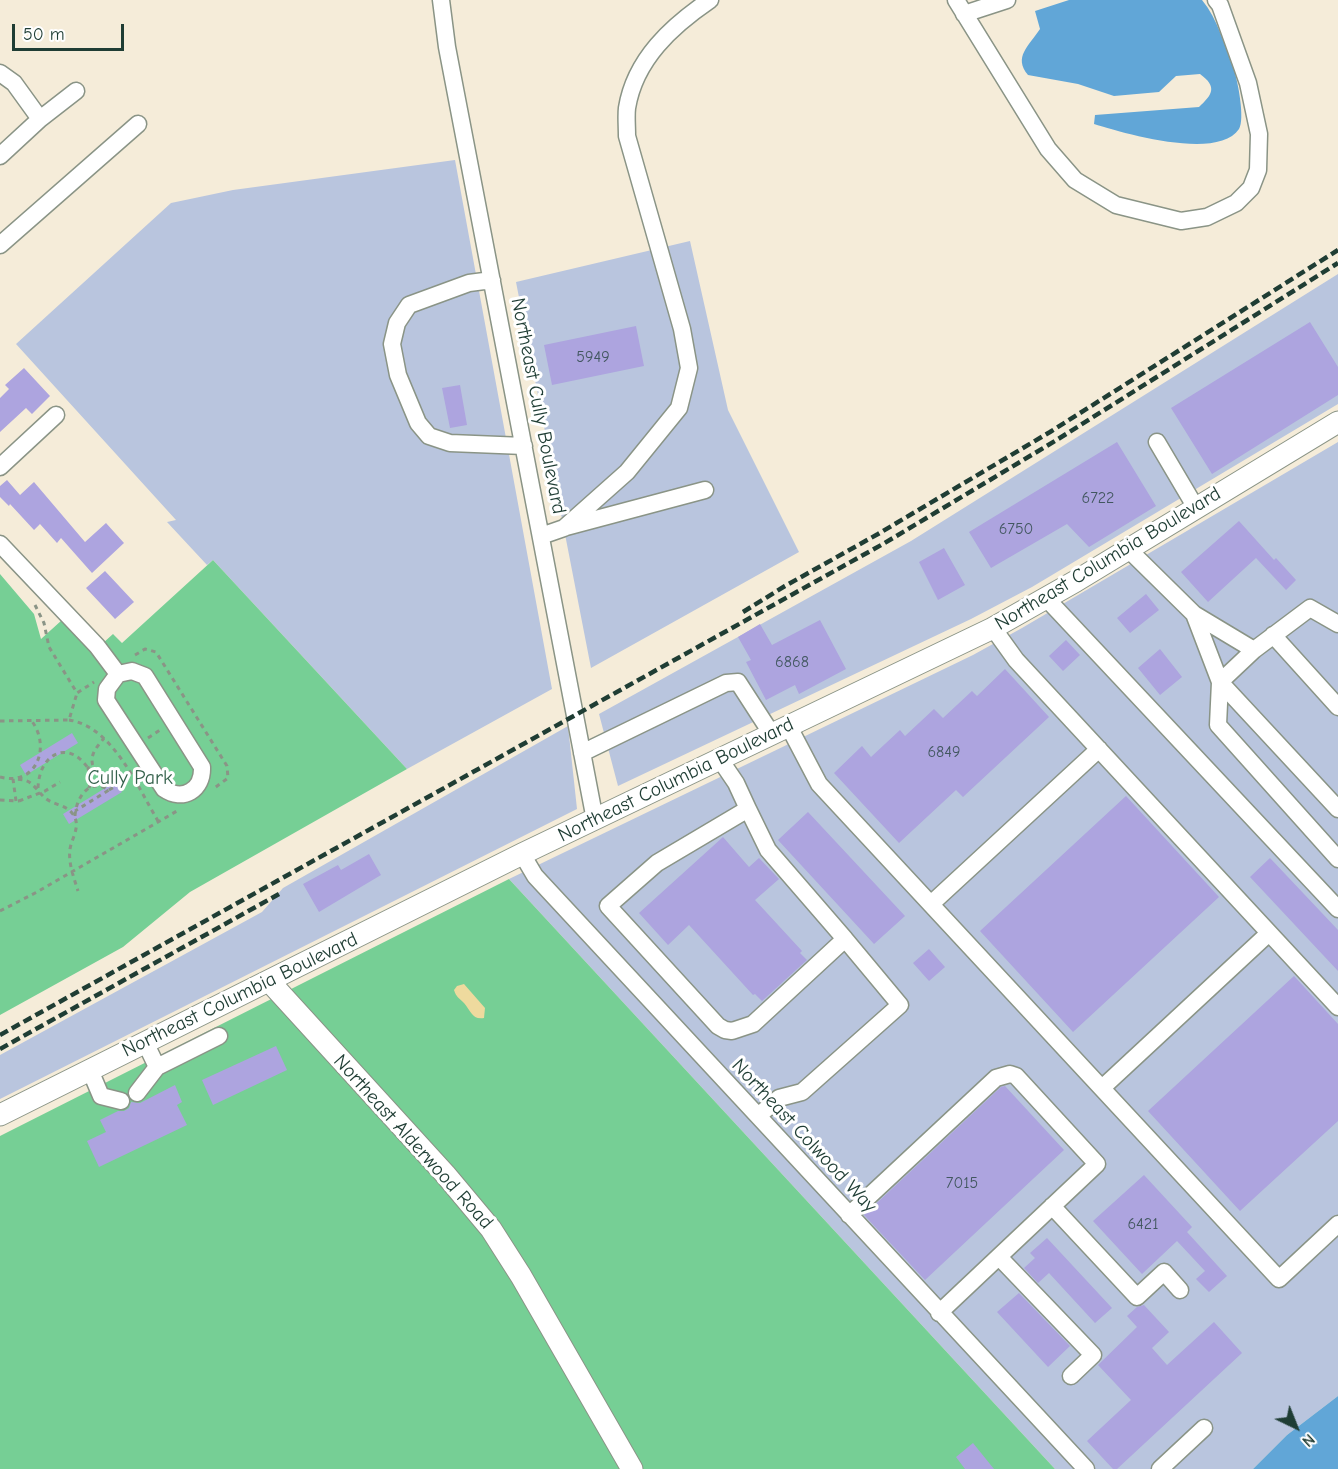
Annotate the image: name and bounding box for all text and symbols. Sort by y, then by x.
scale bar [15,12,128,50]
text: 50 m [23,24,65,45]
street label: Northeast Cully Boulevard [505,296,571,516]
house number: 5949 [576,347,610,367]
street label: Northeast Columbia Boulevard [991,482,1225,636]
house number: 6722 [1082,488,1114,508]
house number: 6750 [999,519,1033,539]
house number: 6868 [775,652,809,672]
street label: Northeast Columbia Boulevard [554,712,798,848]
house number: 6849 [927,742,961,762]
park label: Cully Park [87,766,173,790]
street label: Northeast Columbia Boulevard [118,927,362,1063]
street label: Northeast Alderwood Road [328,1050,498,1234]
street label: Northeast Colwood Way [726,1054,882,1218]
house number: 7015 [946,1173,978,1193]
house number: 6421 [1127,1214,1159,1234]
north arrow [1266,1397,1326,1457]
text: N [1298,1430,1318,1450]

